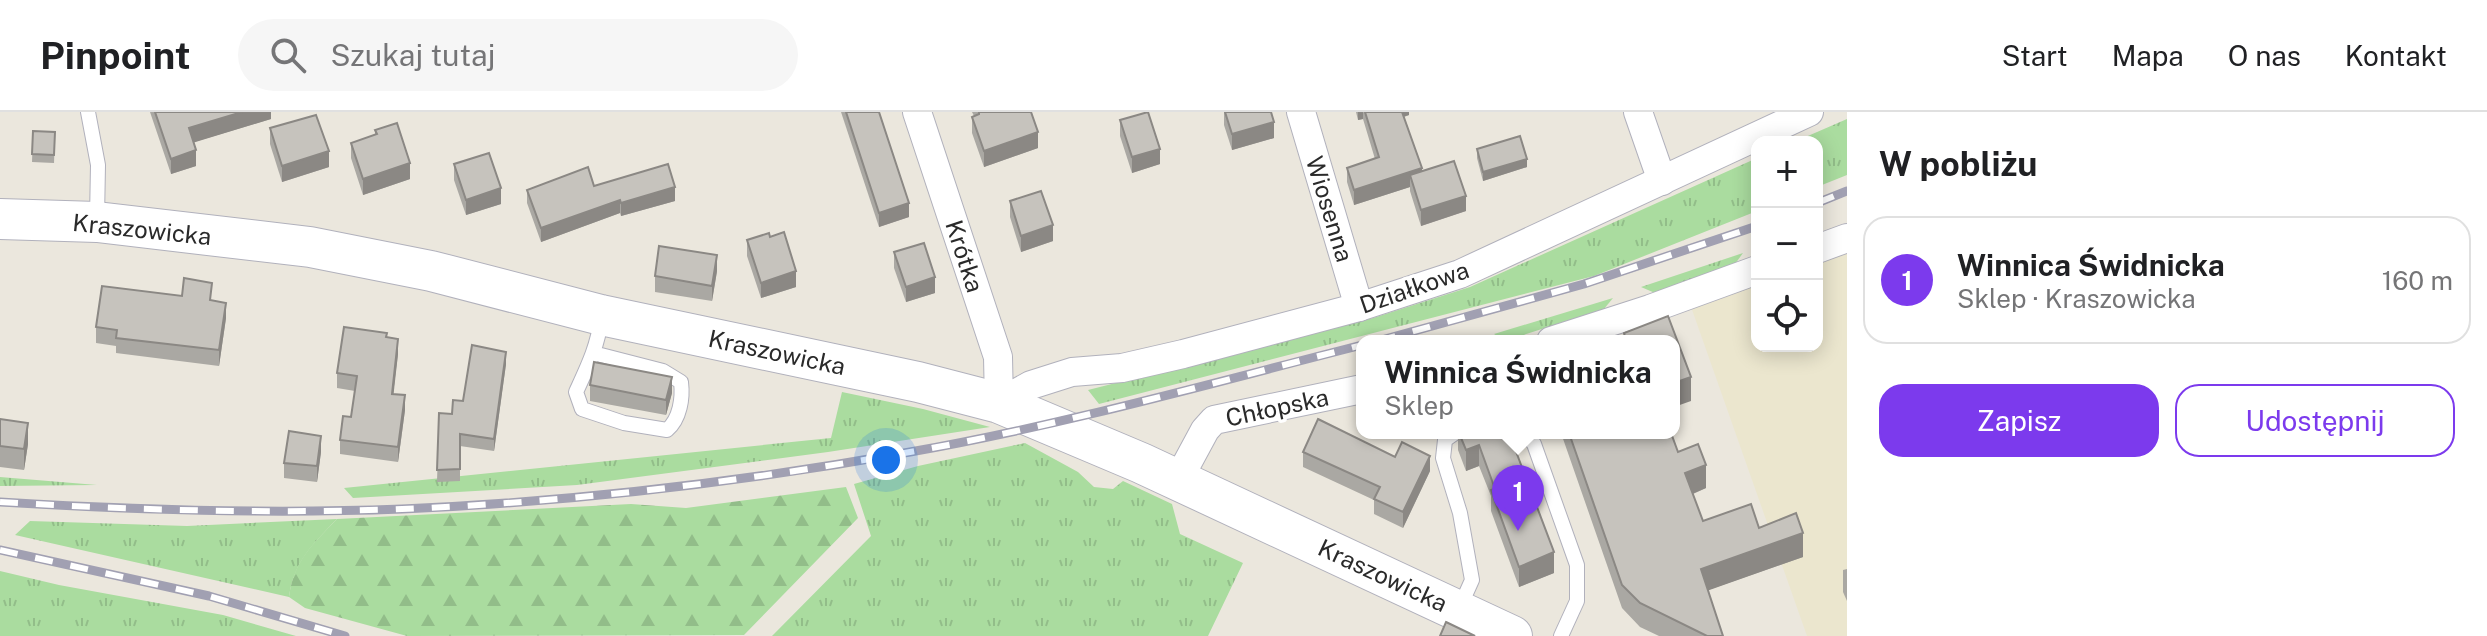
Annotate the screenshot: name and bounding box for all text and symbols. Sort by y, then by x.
search box [238,19,798,91]
text: Pinpoint [40,33,190,78]
icon: search [266,33,310,77]
text: Szukaj tutaj [330,37,495,73]
text: Start [2002,39,2068,72]
text: Mapa [2112,39,2184,72]
text: O nas [2228,39,2301,72]
text: Kontakt [2345,39,2447,72]
map controls [1751,136,1823,352]
button: + [1751,136,1823,208]
text: W pobliżu [1879,144,2038,184]
street label: Wiosenna [1301,153,1359,265]
street label: Kraszowicka [71,208,213,250]
button: − [1751,208,1823,280]
street label: Krótka [940,216,990,296]
text: Winnica Świdnicka [1957,247,2225,283]
street label: Działkowa [1356,255,1472,319]
text: 1 [1901,265,1913,296]
text: 160 m [2382,265,2453,296]
button: locate [1751,280,1823,352]
text: Sklep · Kraszowicka [1957,283,2196,314]
street label: Kraszowicka [706,324,848,380]
popup [1356,335,1680,439]
text: Winnica Świdnicka [1384,354,1652,390]
street label: Chłopska [1223,382,1331,432]
button: Zapisz [1879,384,2159,457]
button: Udostępnij [2175,384,2455,457]
text: Sklep [1384,390,1454,421]
your location [866,440,906,480]
pin: 1 [1492,465,1544,531]
street label: Kraszowicka [1314,533,1452,617]

